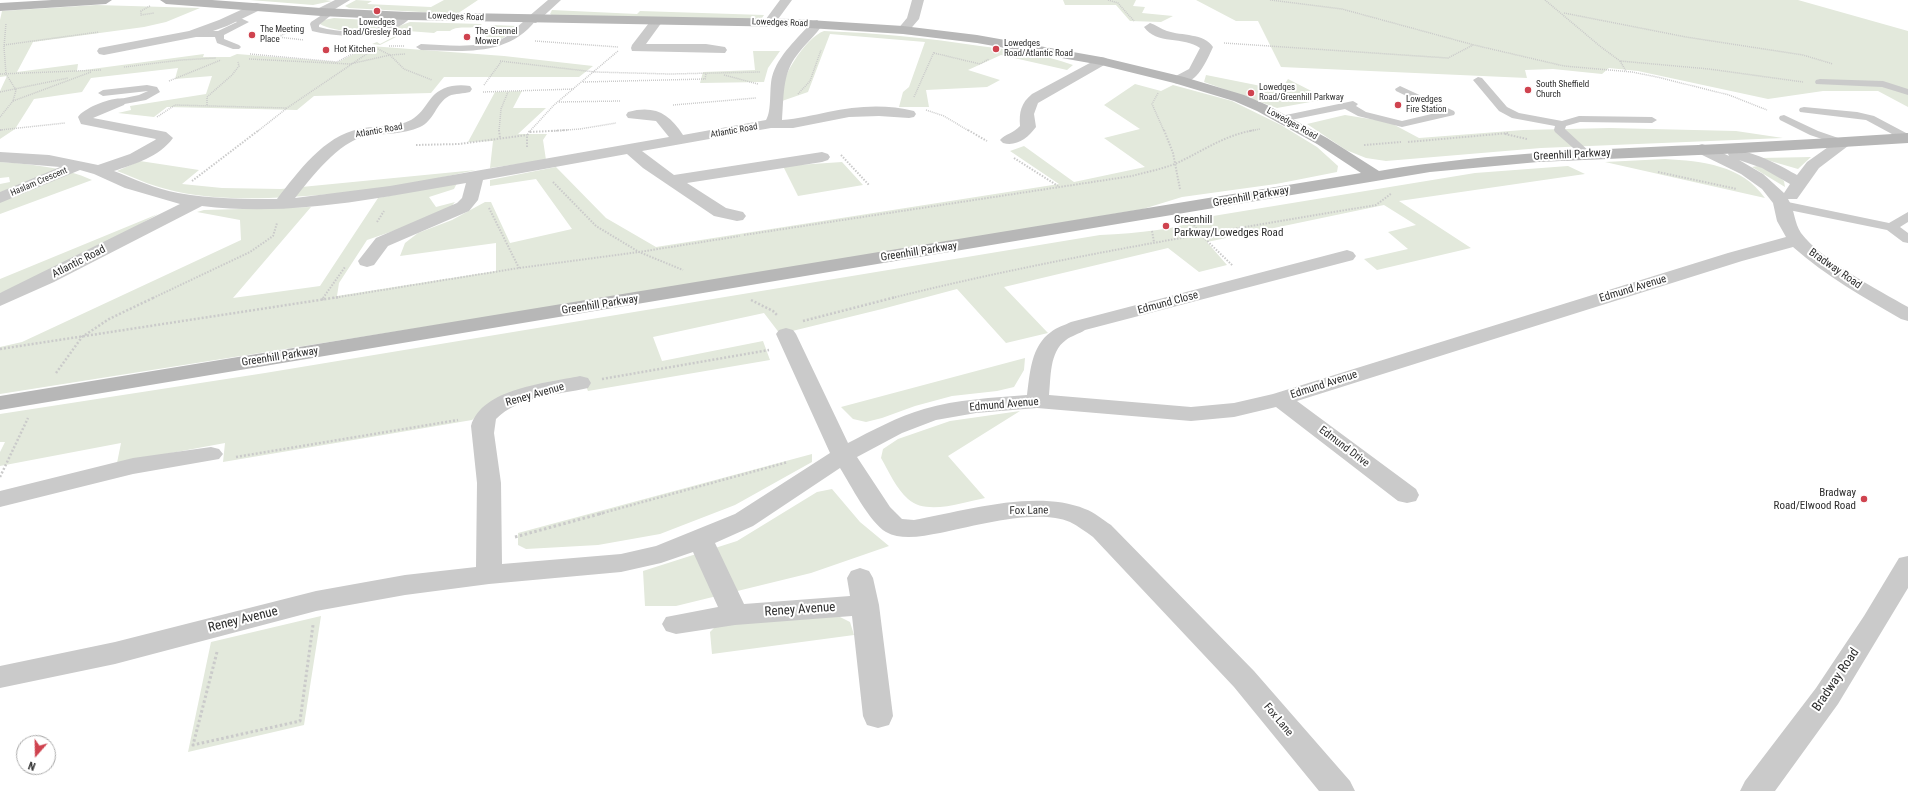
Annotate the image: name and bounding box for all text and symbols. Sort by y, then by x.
marker: Lowedges Road/Gresley Road [372,6,382,16]
street label: Lowedges Road [428,11,484,23]
street label: Lowedges Road [752,17,808,29]
place label: Lowedges Road/Gresley Road [343,18,411,39]
place label: The Meeting Place [260,25,304,46]
place label: The Grennel Mower [475,27,518,48]
marker: The Meeting Place [247,30,257,40]
marker: The Grennel Mower [462,32,472,42]
place label: Lowedges Road/Atlantic Road [1004,39,1073,60]
marker: Lowedges Road/Atlantic Road [991,44,1001,54]
marker: Hot Kitchen [321,45,331,55]
place label: Hot Kitchen [334,45,376,55]
place label: South Sheffield Church [1536,80,1589,101]
place label: Lowedges Road/Greenhill Parkway [1259,83,1344,104]
marker: South Sheffield Church [1523,85,1533,95]
marker: Lowedges Road/Greenhill Parkway [1246,88,1256,98]
place label: Lowedges Fire Station [1406,95,1447,116]
marker: Lowedges Fire Station [1393,100,1403,110]
street label: Lowedges Road [1265,106,1319,142]
street label: Atlantic Road [355,122,403,140]
street label: Atlantic Road [710,122,758,140]
street label: Greenhill Parkway [1533,146,1611,164]
street label: Haslam Crescent [9,165,69,199]
street label: Greenhill Parkway [1212,184,1290,210]
place label: Greenhill Parkway/Lowedges Road [1174,213,1283,239]
marker: Greenhill Parkway/Lowedges Road [1161,221,1171,231]
street label: Greenhill Parkway [880,239,958,265]
street label: Atlantic Road [50,243,108,281]
street label: Bradway Road [1806,246,1864,292]
street label: Edmund Avenue [1598,273,1668,305]
street label: Edmund Close [1136,289,1200,317]
street label: Greenhill Parkway [561,292,639,318]
street label: Greenhill Parkway [241,344,319,370]
street label: Edmund Avenue [1289,368,1359,402]
street label: Reney Avenue [504,380,566,410]
street label: Edmund Avenue [969,395,1039,415]
street label: Edmund Drive [1316,424,1372,470]
place label: Bradway Road/Elwood Road [1774,486,1856,512]
marker: Bradway Road/Elwood Road [1859,494,1869,504]
street label: Fox Lane [1009,504,1049,518]
street label: Reney Avenue [764,600,836,620]
street label: Reney Avenue [207,604,279,636]
street label: Bradway Road [1809,646,1863,714]
street label: Fox Lane [1260,701,1296,739]
north arrow [16,735,56,775]
text: N [27,759,37,773]

